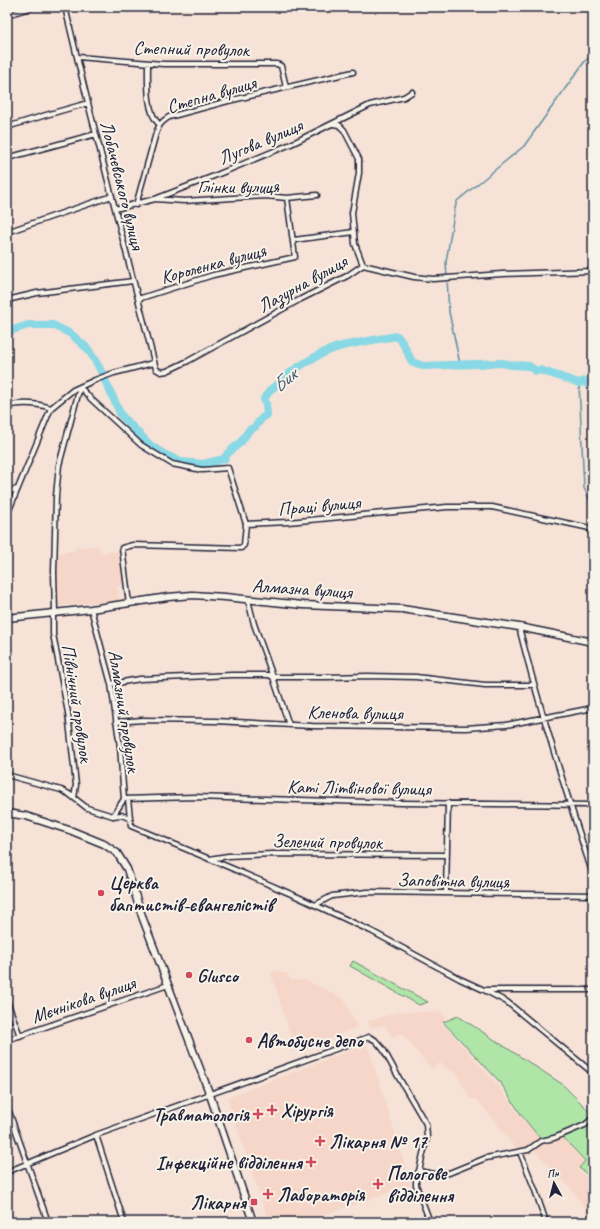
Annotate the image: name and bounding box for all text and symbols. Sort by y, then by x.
street label: Степний провулок [133,36,251,62]
street label: Степна вулиця [164,70,261,119]
street label: Лугова вулиця [215,113,307,170]
street label: Лобачевського вулиця [94,118,150,254]
street label: Глінки вулиця [197,175,280,199]
street label: Короленка вулиця [158,238,270,290]
street label: Лазурна вулиця [254,249,353,318]
water label: Бик [267,360,305,398]
street label: Праці вулиця [277,490,363,522]
street label: Алмазна вулиця [251,574,355,605]
street label: Північний провулок [56,642,99,766]
street label: Алмазний провулок [102,648,146,776]
street label: Кленова вулиця [307,700,404,726]
street label: Каті Літвінової вулиця [287,775,432,801]
street label: Зелений провулок [272,829,384,855]
street label: Заповітна вулиця [397,868,510,894]
place label: Церква баптистів-євангелістів [109,871,278,917]
marker: Церква баптистів-євангелістів [96,888,106,898]
place label: Glusco [197,964,240,988]
street label: Мєчнікова вулиця [28,970,140,1029]
marker: Glusco [184,970,194,980]
place label: Автобусне депо [257,1029,365,1053]
marker: Автобусне депо [244,1035,254,1045]
place label: Хірургія [281,1099,334,1123]
place label: Травматологія [153,1103,250,1127]
marker: Хірургія [266,1104,278,1116]
marker: Травматологія [252,1108,264,1120]
place label: Лікарня № 17 [329,1130,429,1154]
marker: Лікарня № 17 [314,1135,326,1147]
place label: Інфекційне відділення [156,1151,303,1175]
marker: Інфекційне відділення [305,1156,317,1168]
place label: Пологове відділення [387,1162,455,1208]
north arrow [534,1163,574,1203]
text: Пн [546,1165,560,1181]
marker: Пологове відділення [372,1178,384,1190]
place label: Лабораторія [277,1183,365,1207]
marker: Лабораторія [262,1188,274,1200]
place label: Лікарня [190,1191,247,1215]
marker: Лікарня [249,1197,259,1207]

